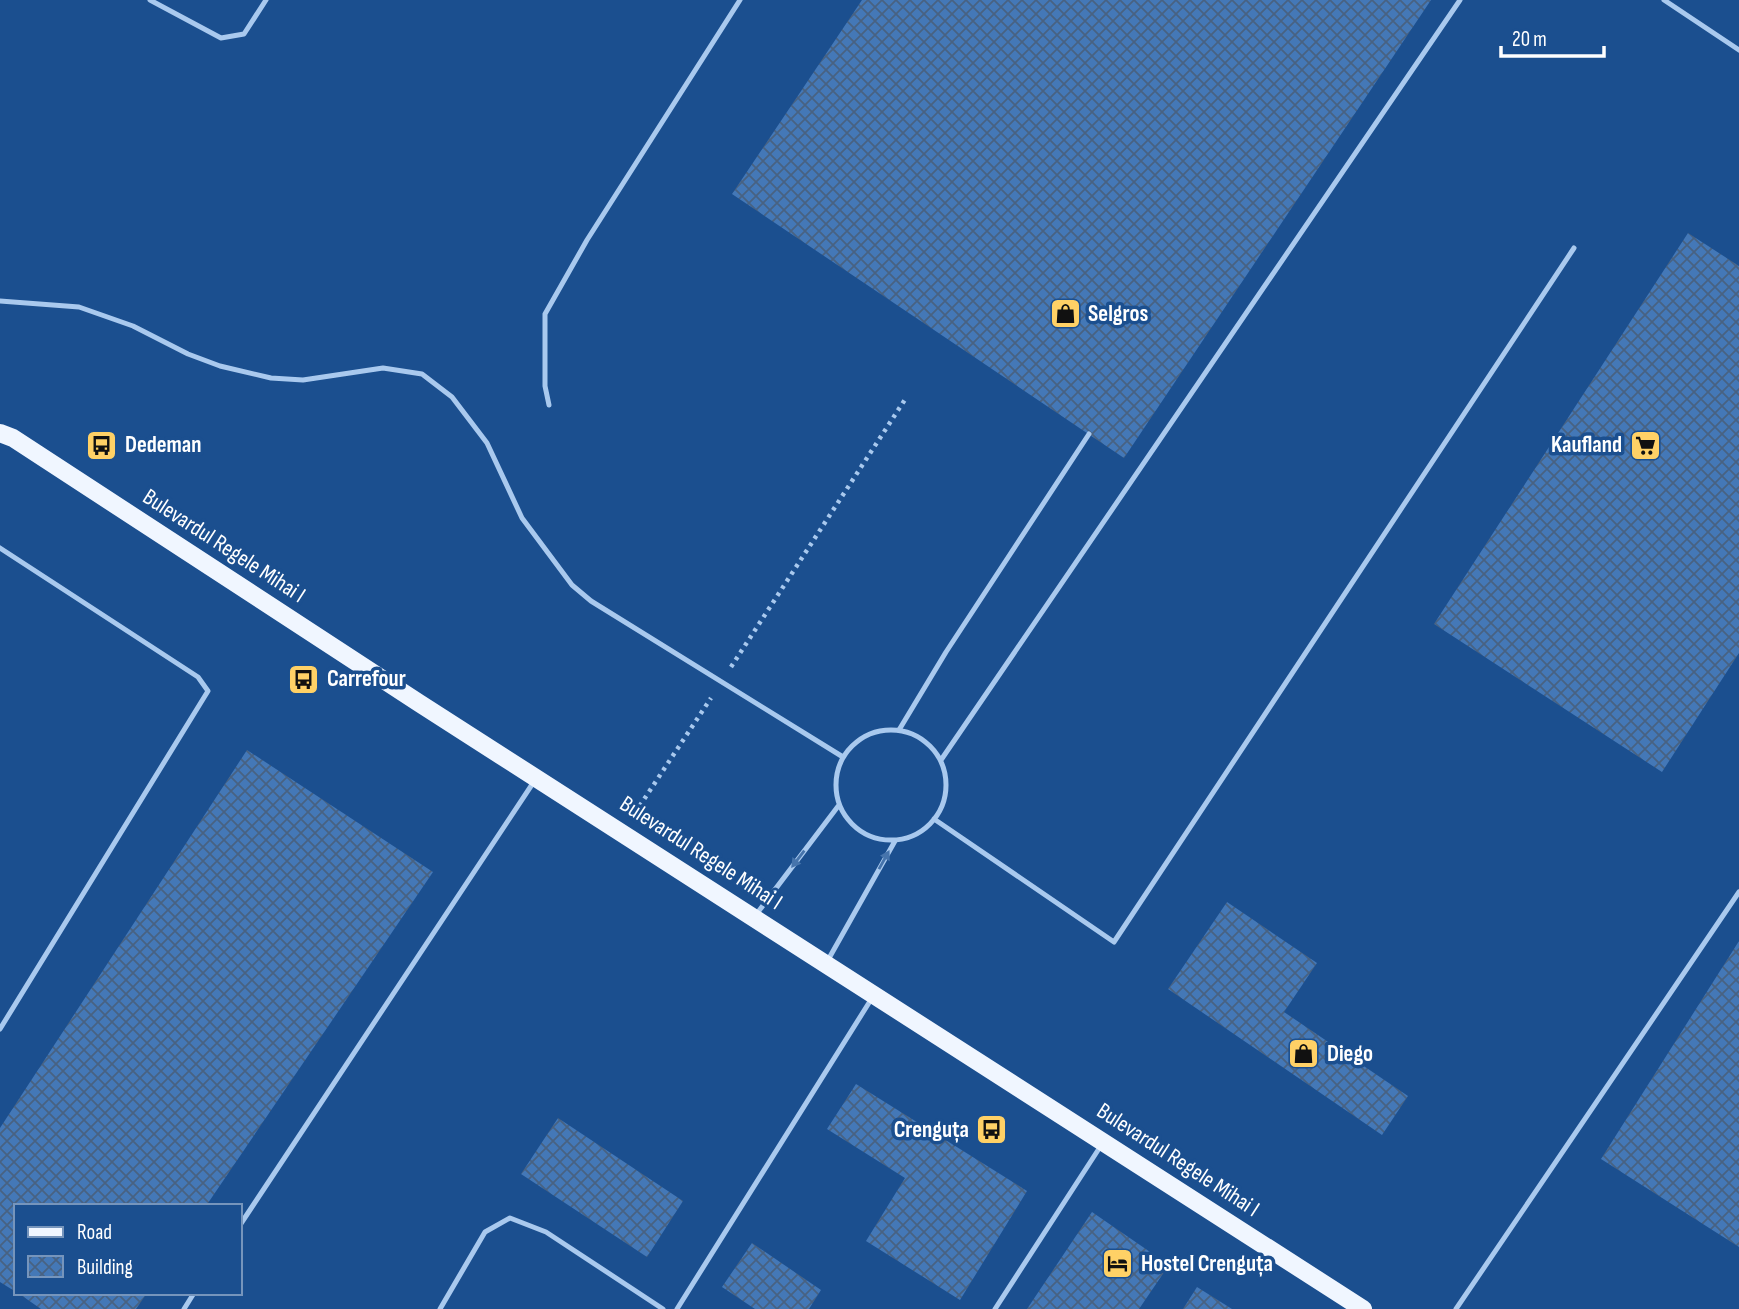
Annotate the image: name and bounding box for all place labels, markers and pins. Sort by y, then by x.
shop icon: Selgros [1048,297,1082,331]
place label: Selgros [1088,300,1148,328]
bus stop icon: Dedeman [85,428,119,462]
supermarket icon: Kaufland [1628,428,1662,462]
place label: Dedeman [125,431,202,459]
place label: Kaufland [1551,431,1622,459]
bus stop icon: Carrefour [287,662,321,696]
place label: Carrefour [327,665,406,693]
shop icon: Diego [1287,1037,1321,1071]
place label: Diego [1327,1040,1373,1068]
bus stop icon: Crenguța [975,1113,1009,1147]
place label: Crenguța [894,1116,969,1144]
hotel icon: Hostel Crenguța [1101,1247,1135,1281]
place label: Hostel Crenguța [1141,1250,1273,1278]

